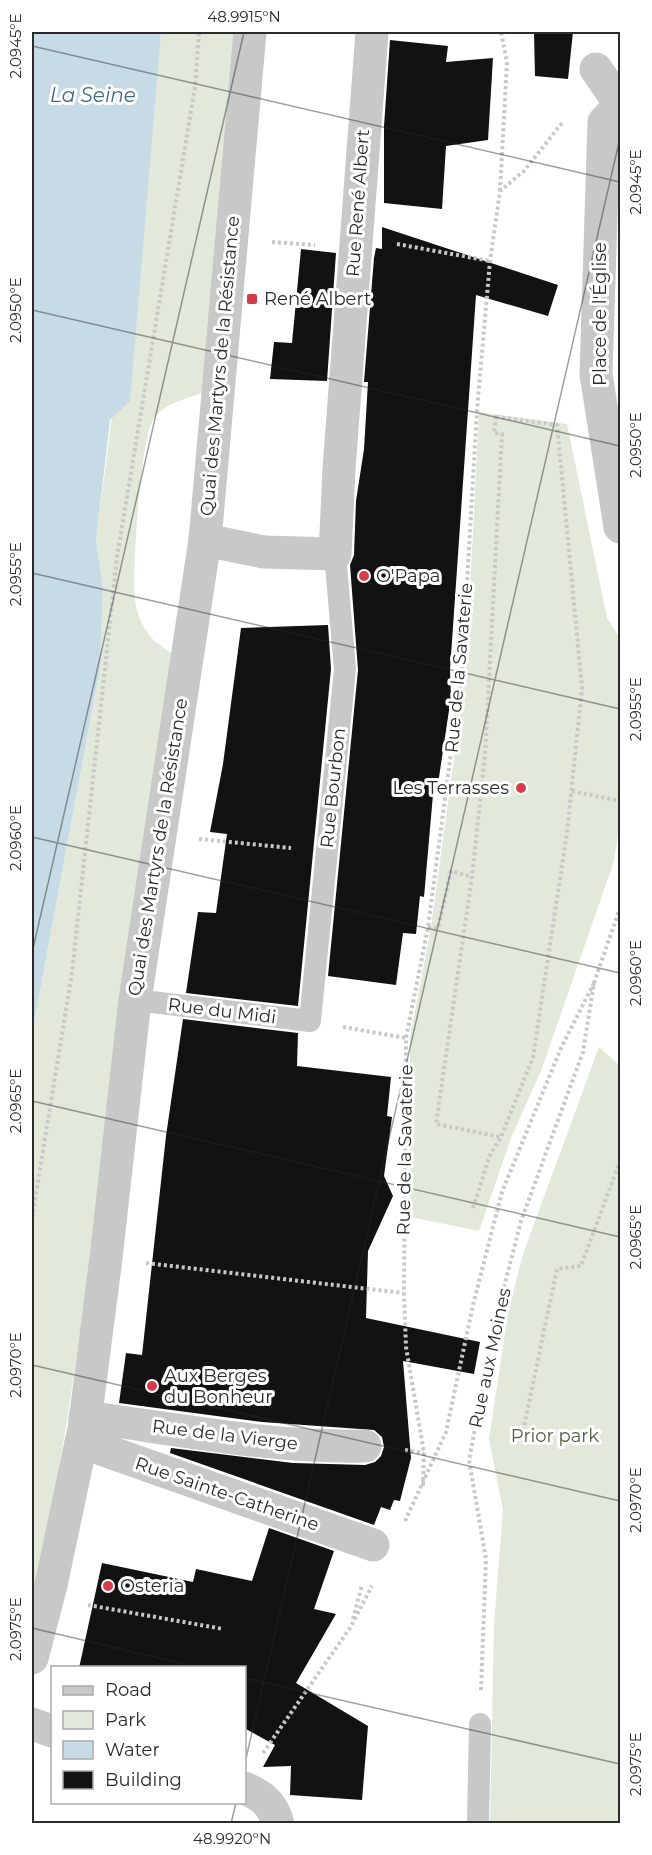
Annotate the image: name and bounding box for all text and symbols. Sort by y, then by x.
text: 48.9915°N [207,7,281,26]
text: 2.0945°E [6,13,25,79]
water label: La Seine [50,83,136,107]
street label: Rue René Albert [342,128,374,278]
text: 2.0945°E [626,149,645,215]
street label: Quai des Martyrs de la Résistance [196,215,244,517]
street label: Place de l'Église [589,242,611,386]
text: 2.0950°E [6,277,25,343]
place label: René Albert [264,288,371,310]
marker: René Albert [245,292,259,306]
text: 2.0950°E [626,412,645,478]
text: 2.0955°E [6,542,25,606]
place label: O'Papa [376,565,440,587]
marker: O'Papa [357,569,371,583]
street label: Rue de la Savaterie [441,582,477,754]
text: 2.0955°E [626,677,645,741]
street label: Quai des Martyrs de la Résistance [124,696,192,997]
street label: Rue Bourbon [316,727,350,849]
place label: Les Terrasses [393,777,509,799]
marker: Les Terrasses [514,781,528,795]
text: 2.0960°E [6,805,25,871]
text: 2.0960°E [626,940,645,1006]
street label: Rue du Midi [167,993,277,1029]
street label: Rue de la Savaterie [393,1064,417,1236]
text: 2.0965°E [6,1069,25,1133]
text: 2.0965°E [626,1205,645,1269]
street label: Rue aux Moines [464,1286,516,1430]
text: 2.0970°E [6,1332,25,1398]
place label: Aux Berges du Bonheur [164,1365,272,1408]
marker: Aux Berges du Bonheur [145,1379,159,1393]
street label: Rue de la Vierge [151,1415,299,1455]
park label: Prior park [511,1425,599,1447]
street label: Rue Sainte-Catherine [132,1452,322,1536]
text: 2.0970°E [626,1467,645,1533]
place label: Osteria [120,1575,184,1597]
marker: Osteria [101,1579,115,1593]
text: 2.0975°E [6,1597,25,1661]
legend [51,1666,246,1804]
text: Road [105,1679,152,1701]
text: Park [105,1709,146,1731]
text: 2.0975°E [626,1732,645,1796]
text: Water [105,1739,160,1761]
text: Building [105,1769,182,1791]
text: 48.9920°N [193,1829,271,1848]

